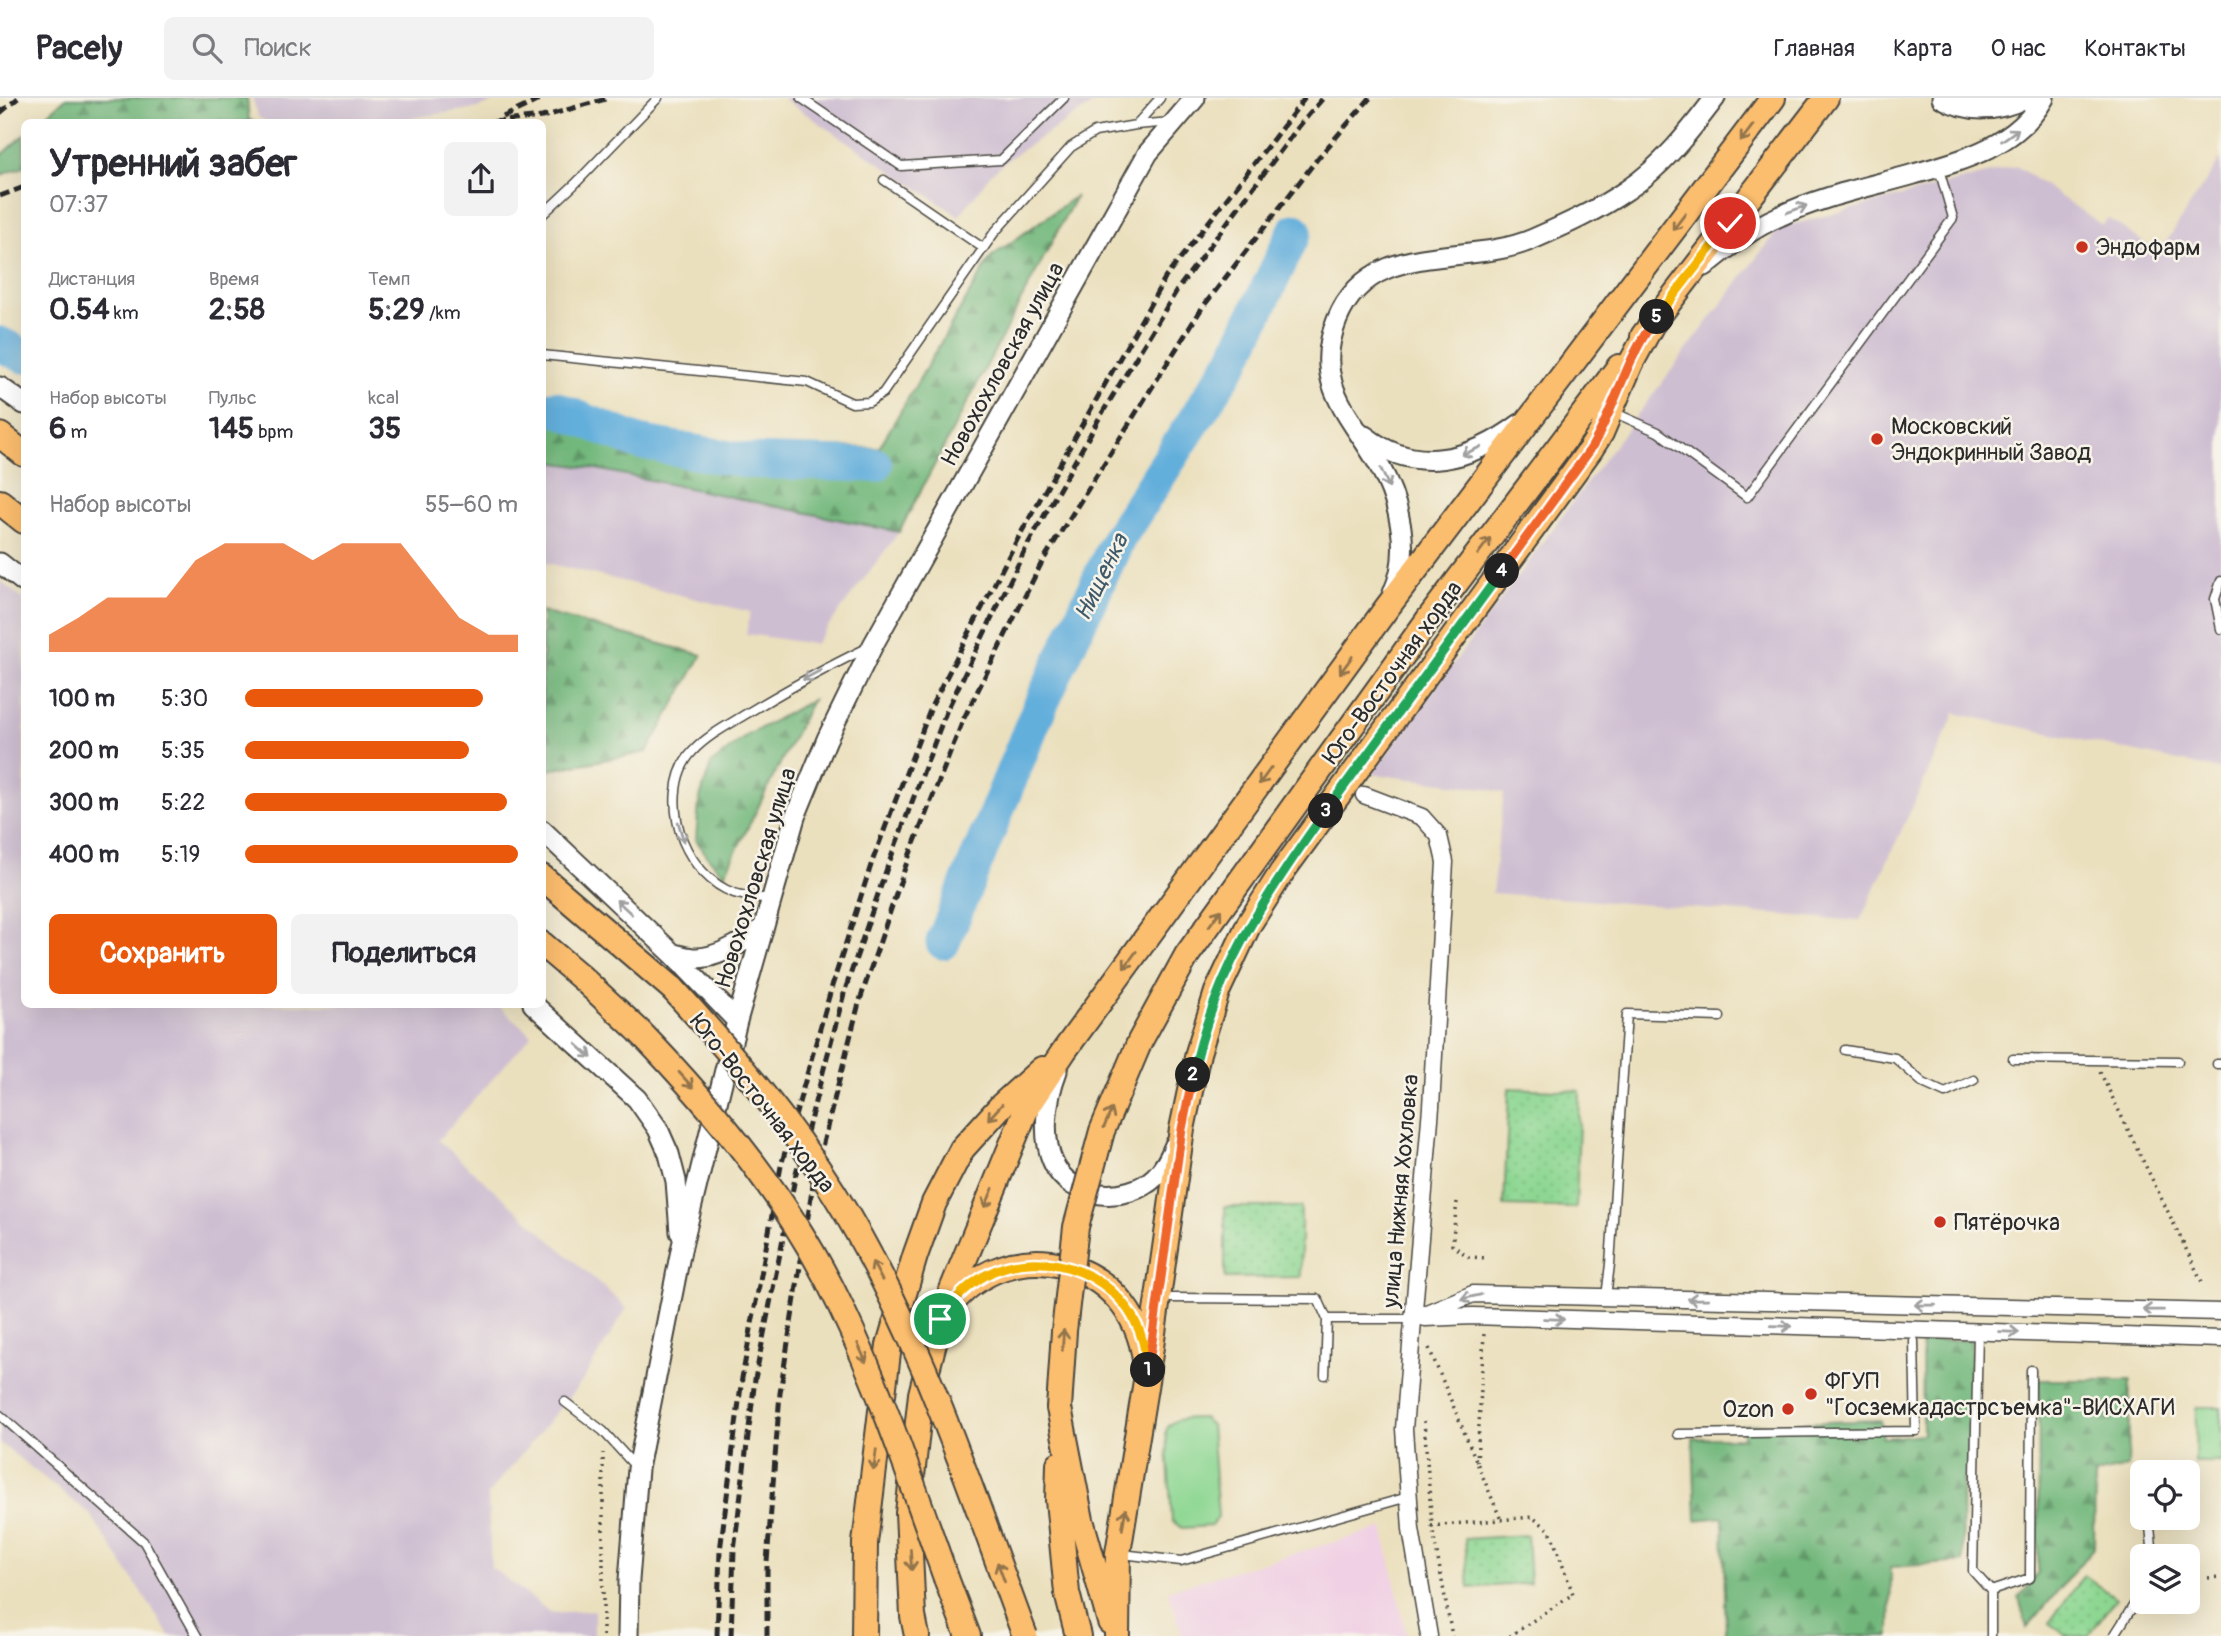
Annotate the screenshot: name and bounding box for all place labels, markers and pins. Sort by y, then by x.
pin [1700,193,1760,253]
place label: Эндофарм [2096,233,2200,262]
marker: Эндофарм [2074,239,2090,255]
pin: 5 [1640,300,1674,334]
place label: Московский Эндокринный Завод [1891,412,2091,467]
marker: Московский Эндокринный Завод [1869,431,1885,447]
pin: 4 [1484,554,1520,588]
pin: 3 [1308,794,1344,828]
pin: 2 [1176,1058,1210,1093]
place label: Пятёрочка [1954,1208,2060,1237]
marker: Пятёрочка [1932,1214,1948,1230]
pin [910,1289,970,1349]
pin: 1 [1130,1352,1166,1388]
place label: ФГУП "Госземкадастрсъемка"-ВИСХАГИ [1825,1367,2175,1422]
marker: ФГУП "Госземкадастрсъемка"-ВИСХАГИ [1803,1386,1819,1402]
place label: Ozon [1722,1395,1774,1424]
marker: Ozon [1780,1401,1796,1417]

